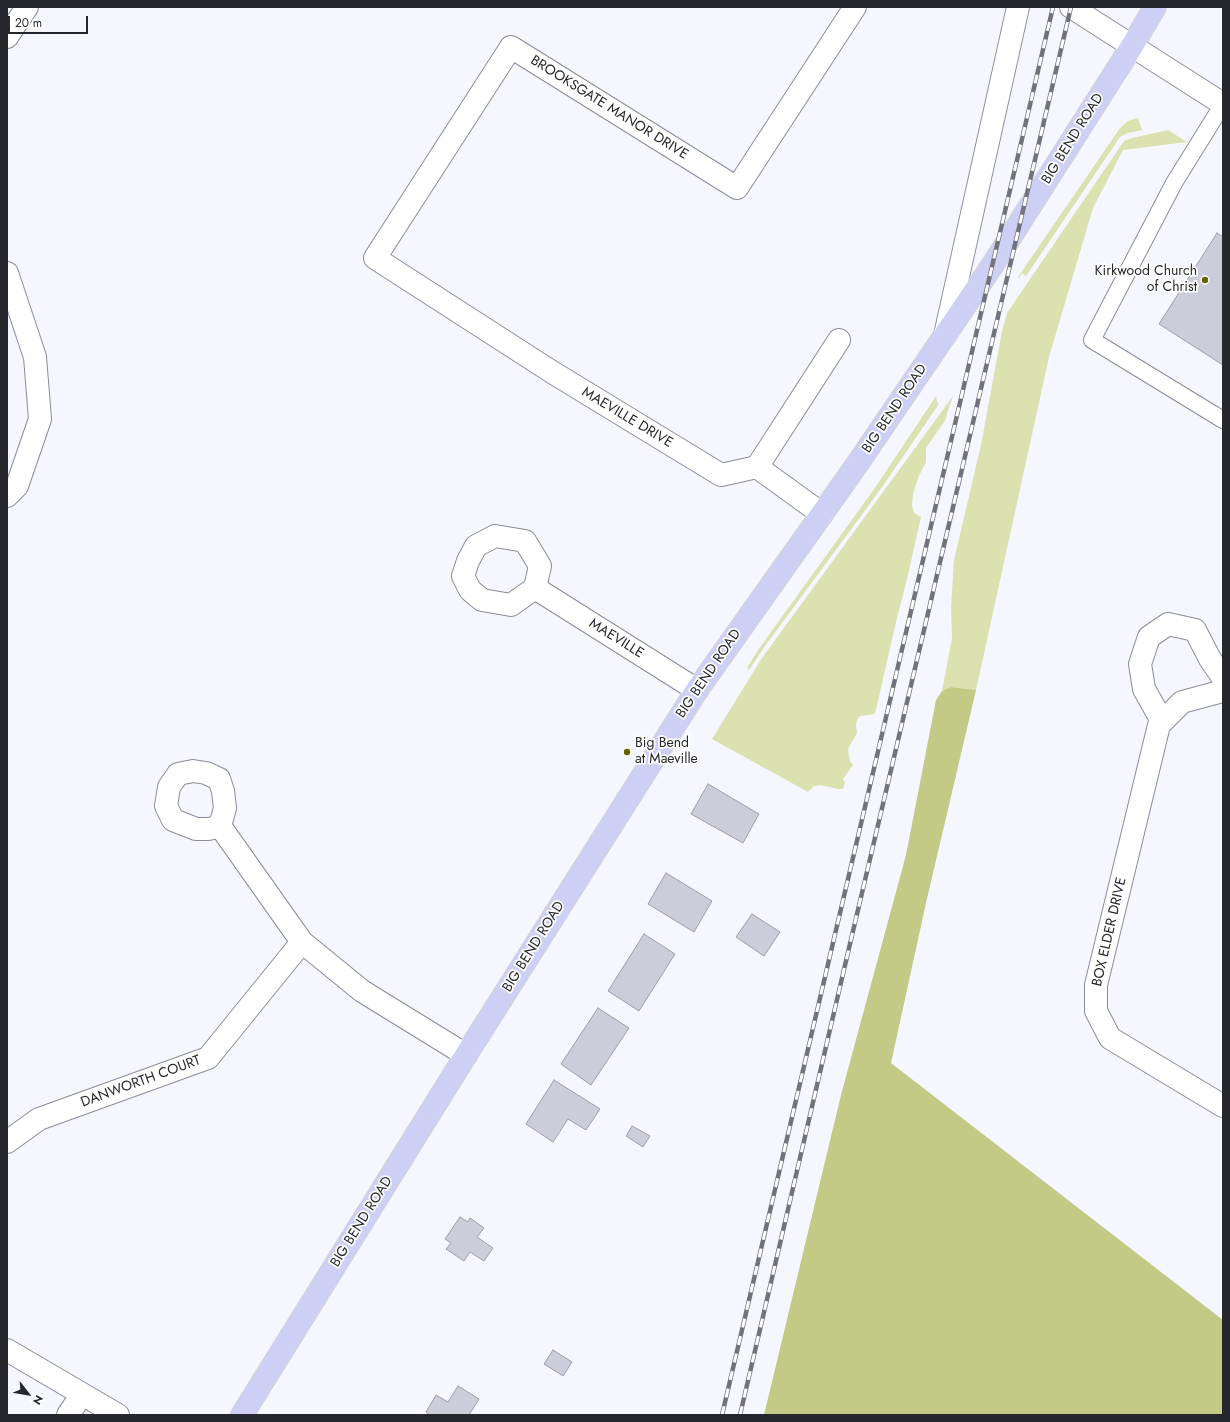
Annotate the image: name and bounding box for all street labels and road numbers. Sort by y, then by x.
street label: BROOKSGATE MANOR DRIVE [527,52,691,164]
street label: BIG BEND ROAD [1038,91,1108,187]
street label: BIG BEND ROAD [859,361,931,457]
street label: MAEVILLE DRIVE [578,384,676,452]
street label: MAEVILLE [586,616,646,662]
street label: BIG BEND ROAD [673,626,745,722]
street label: BOX ELDER DRIVE [1089,876,1131,988]
street label: BIG BEND ROAD [499,899,569,995]
street label: DANWORTH COURT [79,1053,203,1111]
street label: BIG BEND ROAD [327,1174,397,1270]

